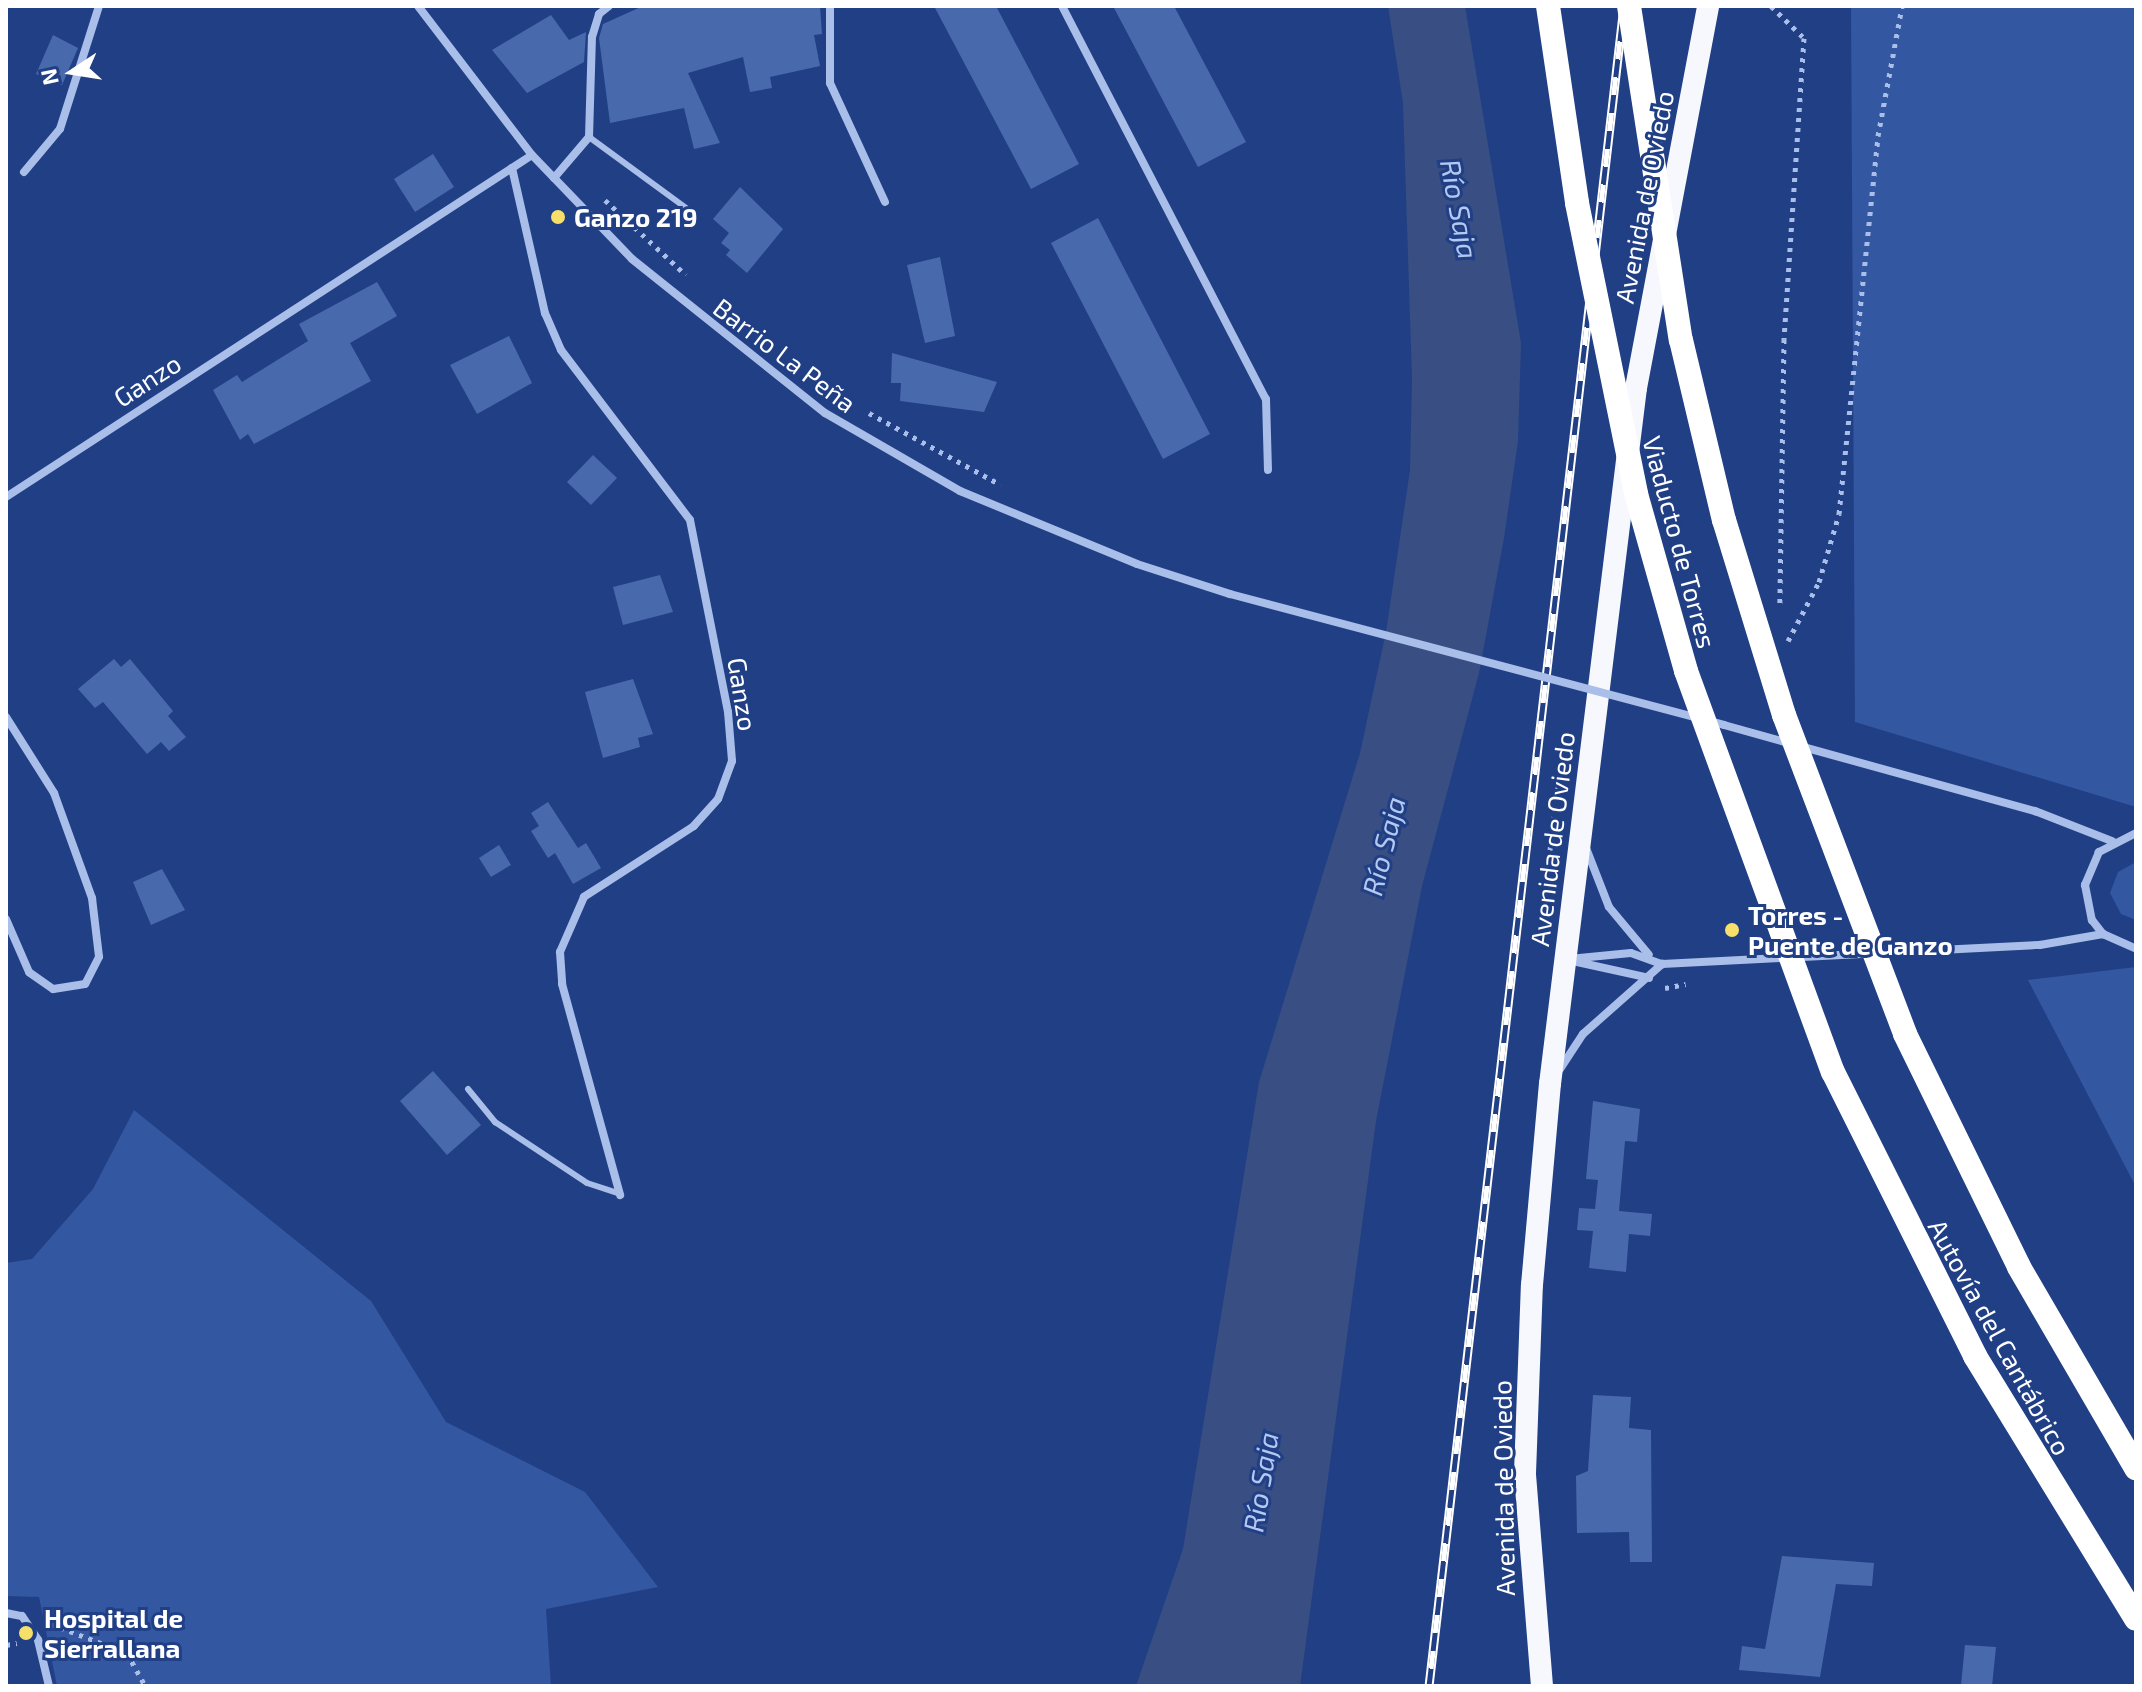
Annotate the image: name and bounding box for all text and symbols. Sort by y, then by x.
north arrow [32,32,112,112]
text: N [34,67,63,87]
street label: Avenida de Oviedo [1608,88,1680,306]
water label: Río Saja [1434,156,1486,262]
place label: Ganzo 219 [574,201,698,233]
marker: Ganzo 219 [549,208,567,226]
street label: Barrio La Peña [708,291,862,419]
street label: Ganzo [108,347,186,413]
street label: Viaducto de Torres [1637,432,1723,652]
street label: Ganzo [722,655,764,733]
street label: Avenida de Oviedo [1523,730,1581,948]
water label: Río Saja [1354,793,1412,899]
place label: Torres - Puente de Ganzo [1748,899,1953,960]
marker: Torres - Puente de Ganzo [1723,921,1741,939]
street label: Autovía del Cantábrico [1922,1213,2078,1461]
street label: Avenida de Oviedo [1486,1380,1520,1596]
water label: Río Saja [1236,1430,1284,1534]
place label: Hospital de Sierrallana [44,1602,184,1664]
marker: Hospital de Sierrallana [15,1622,37,1644]

